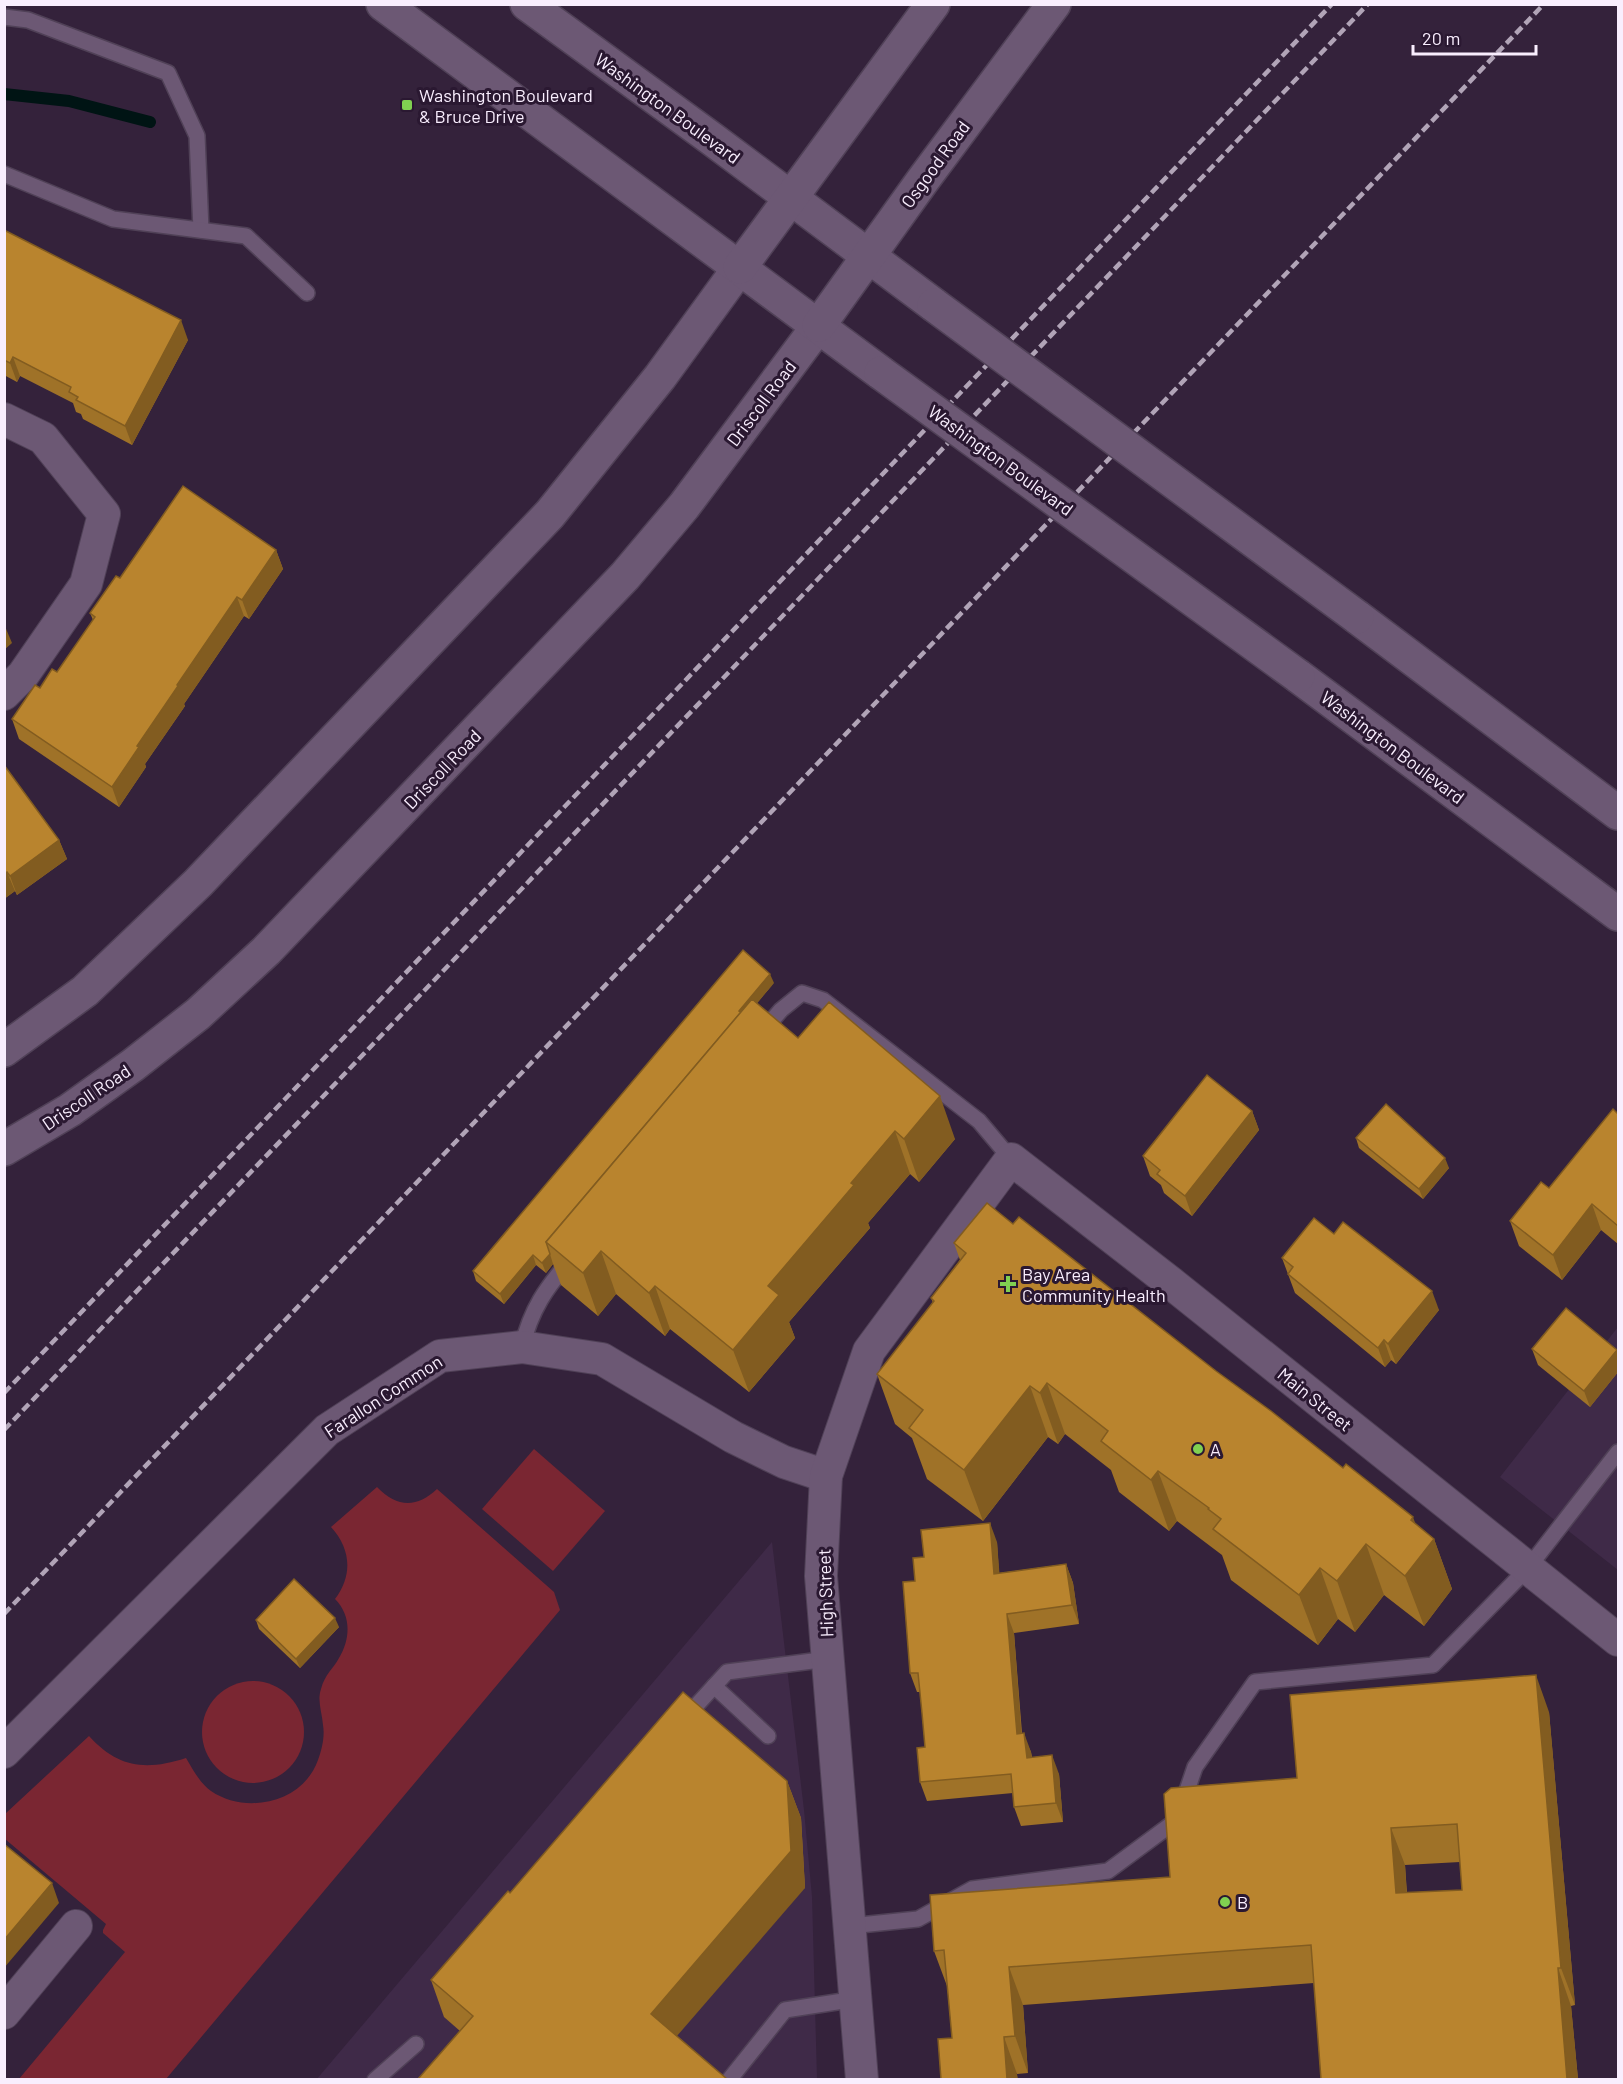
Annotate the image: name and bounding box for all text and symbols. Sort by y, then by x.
scale bar [1413,18,1536,56]
text: 20 m [1422,27,1460,49]
street label: Washington Boulevard [591,48,745,168]
place label: Washington Boulevard & Bruce Drive [419,84,593,127]
marker: Washington Boulevard & Bruce Drive [400,98,414,112]
street label: Osgood Road [896,116,974,212]
street label: Driscoll Road [722,356,800,450]
street label: Washington Boulevard [924,400,1078,520]
street label: Washington Boulevard [1317,686,1469,808]
street label: Driscoll Road [399,725,485,813]
street label: Driscoll Road [38,1059,134,1135]
place label: Bay Area Community Health [1022,1263,1166,1306]
marker: Bay Area Community Health [999,1275,1017,1293]
street label: Farallon Common [320,1350,446,1442]
street label: Main Street [1273,1362,1357,1436]
place label: A [1210,1438,1221,1460]
marker: A [1191,1442,1205,1456]
street label: High Street [812,1548,838,1638]
place label: B [1237,1891,1248,1913]
marker: B [1218,1895,1232,1909]

